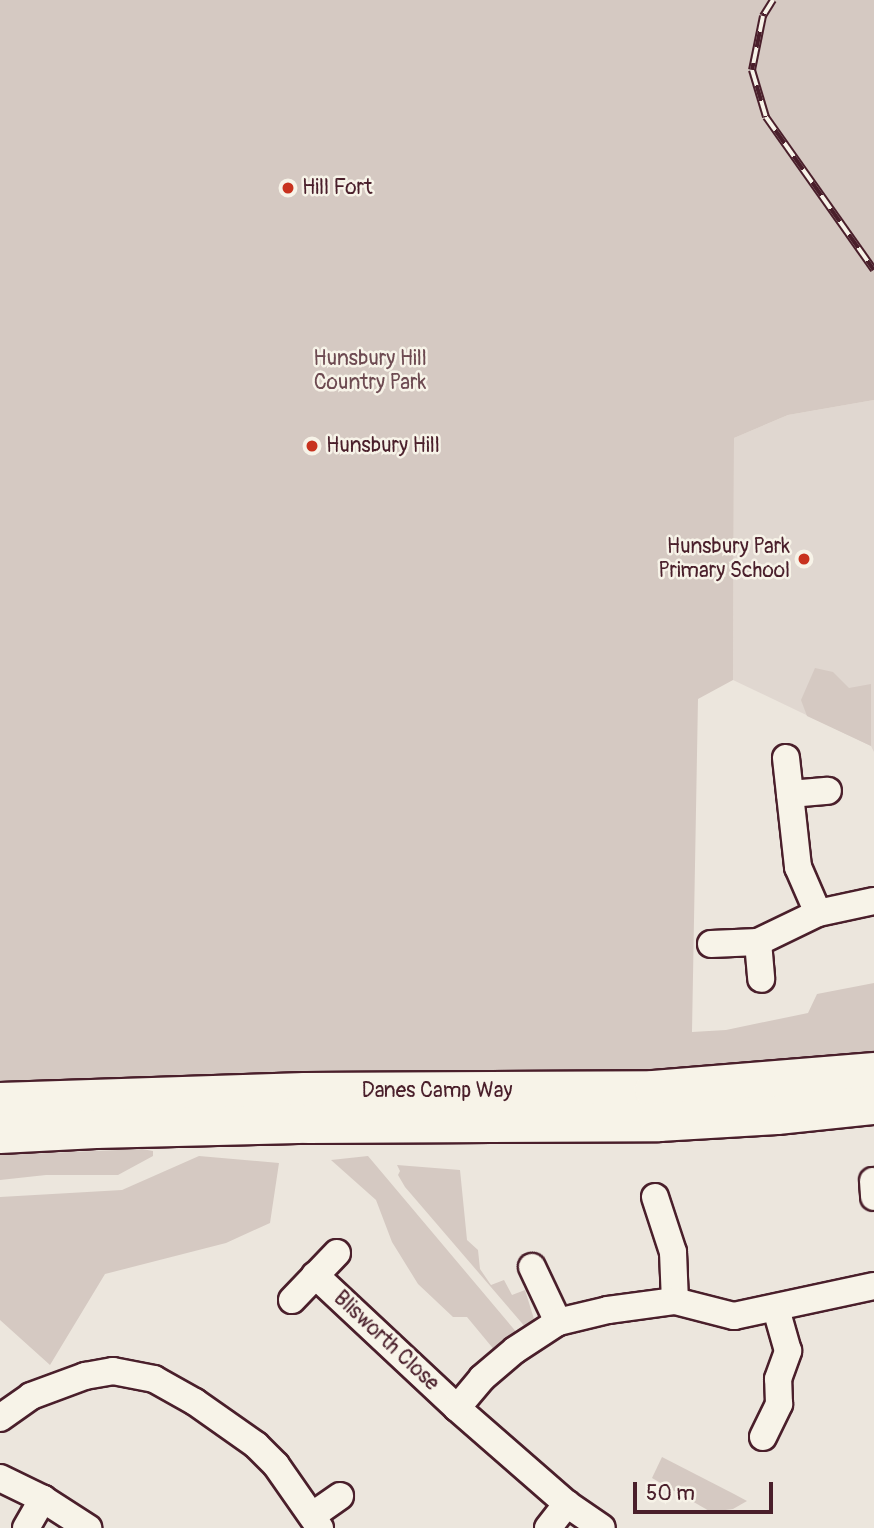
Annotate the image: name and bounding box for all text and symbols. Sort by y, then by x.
place label: Hill Fort [302,175,372,201]
marker: Hill Fort [280,180,296,196]
park label: Hunsbury Hill Country Park [313,346,427,396]
place label: Hunsbury Hill [326,433,440,459]
marker: Hunsbury Hill [304,438,320,454]
place label: Hunsbury Park Primary School [658,534,790,584]
marker: Hunsbury Park Primary School [796,551,812,567]
street label: Danes Camp Way [362,1078,512,1104]
street label: Blisworth Close [328,1286,444,1396]
scale bar [636,1468,776,1512]
text: 50 m [646,1480,695,1507]

